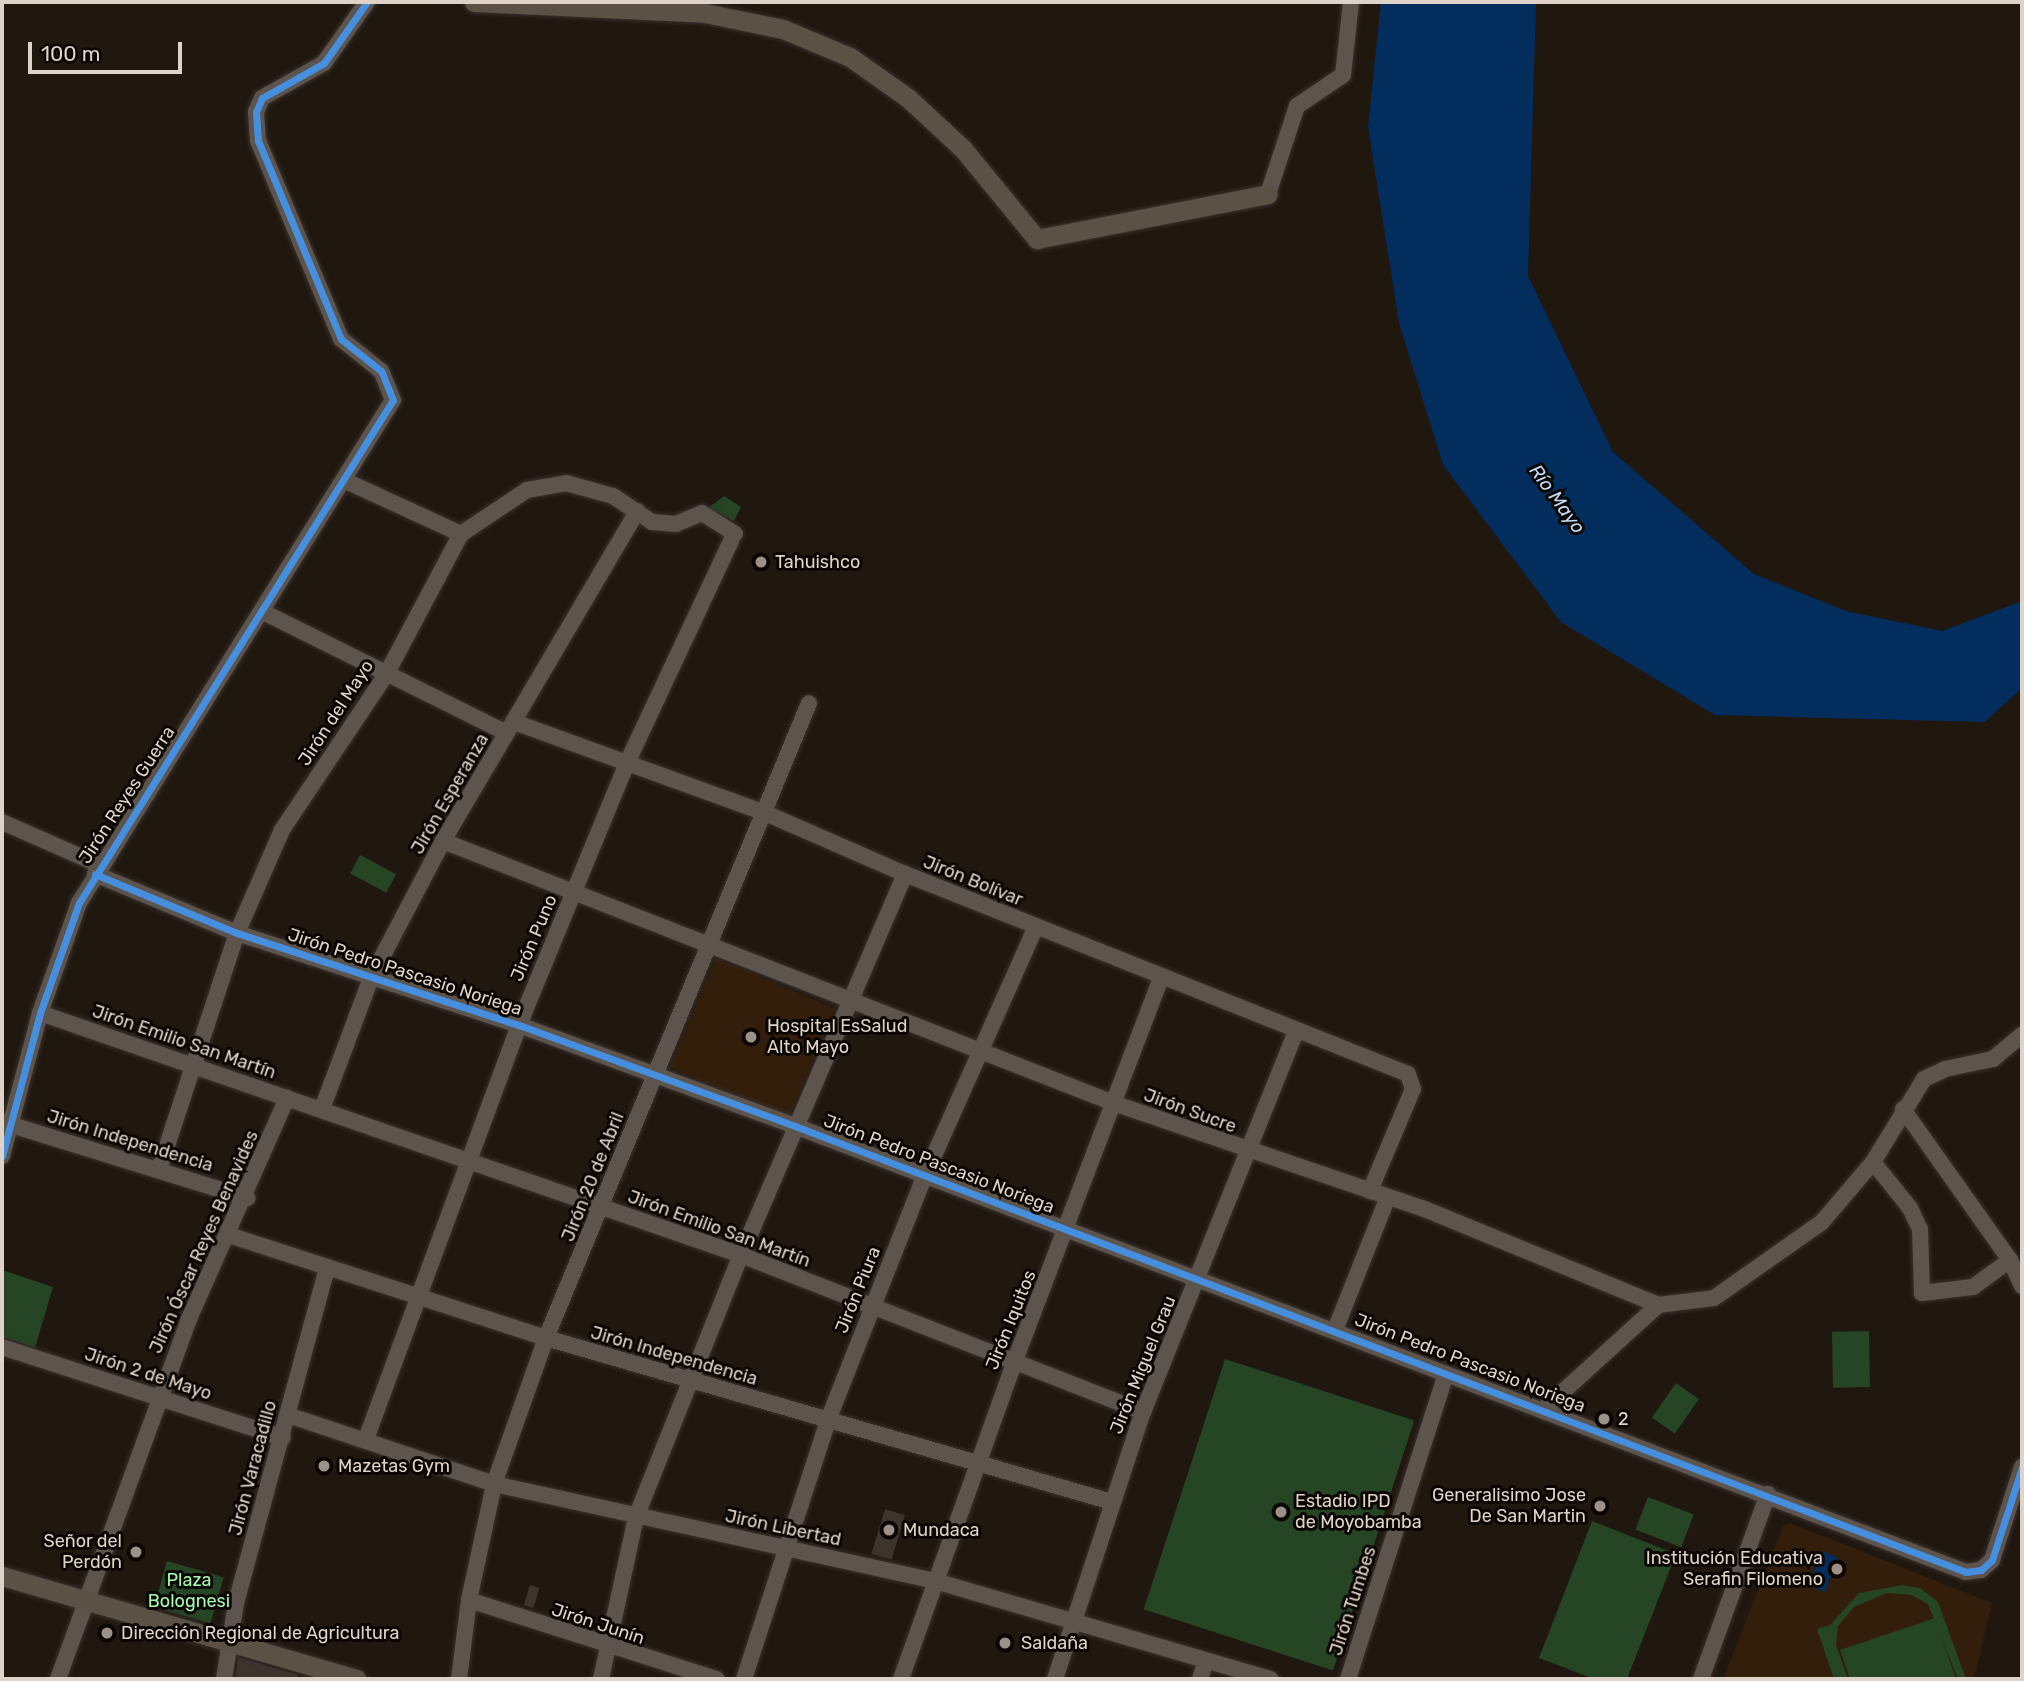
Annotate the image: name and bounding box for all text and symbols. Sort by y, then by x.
scale bar [32,28,186,72]
text: 100 m [41,41,100,66]
water label: Río Mayo [1524,460,1590,538]
place label: Tahuishco [775,551,860,573]
marker: Tahuishco [753,554,769,570]
street label: Jirón del Mayo [294,656,378,770]
street label: Jirón Reyes Guerra [75,722,179,868]
street label: Jirón Esperanza [407,730,493,858]
street label: Jirón Bolívar [920,851,1026,911]
street label: Jirón Puno [506,892,562,984]
street label: Jirón Pedro Pascasio Noriega [285,924,525,1020]
street label: Jirón Emilio San Martín [89,1000,279,1084]
place label: Hospital EsSalud Alto Mayo [767,1016,907,1058]
marker: Hospital EsSalud Alto Mayo [741,1027,761,1047]
street label: Jirón Sucre [1141,1084,1239,1138]
street label: Jirón Independencia [44,1105,216,1177]
street label: Jirón 20 de Abril [557,1109,629,1245]
street label: Jirón Pedro Pascasio Noriega [821,1110,1057,1218]
street label: Jirón Óscar Reyes Benavides [145,1127,263,1357]
street label: Jirón Emilio San Martín [625,1186,813,1272]
street label: Jirón Piura [831,1244,885,1336]
street label: Jirón Iquitos [981,1267,1041,1373]
street label: Jirón Miguel Grau [1105,1293,1181,1437]
street label: Jirón Pedro Pascasio Noriega [1352,1309,1588,1417]
street label: Jirón Independencia [588,1322,760,1390]
street label: Jirón 2 de Mayo [82,1343,214,1405]
street label: Jirón Varacadillo [225,1398,281,1538]
place label: 2 [1618,1408,1629,1430]
marker: 2 [1596,1411,1612,1427]
place label: Mazetas Gym [338,1455,450,1477]
marker: Mazetas Gym [316,1458,332,1474]
place label: Generalisimo Jose De San Martin [1432,1485,1586,1528]
place label: Estadio IPD de Moyobamba [1295,1491,1422,1534]
marker: Generalisimo Jose De San Martin [1592,1498,1608,1514]
marker: Estadio IPD de Moyobamba [1273,1504,1289,1520]
street label: Jirón Libertad [723,1505,843,1551]
place label: Mundaca [903,1519,980,1541]
marker: Mundaca [881,1522,897,1538]
place label: Señor del Perdón [43,1531,122,1574]
marker: Señor del Perdón [128,1544,144,1560]
street label: Jirón Tumbes [1325,1544,1381,1658]
place label: Institución Educativa Serafin Filomeno [1646,1548,1823,1590]
marker: Institución Educativa Serafin Filomeno [1829,1561,1845,1577]
park label: Plaza Bolognesi [148,1570,230,1612]
street label: Jirón Junín [549,1599,647,1649]
place label: Dirección Regional de Agricultura [121,1622,400,1644]
marker: Dirección Regional de Agricultura [99,1625,115,1641]
place label: Saldaña [1021,1632,1088,1654]
marker: Saldaña [995,1633,1015,1653]

